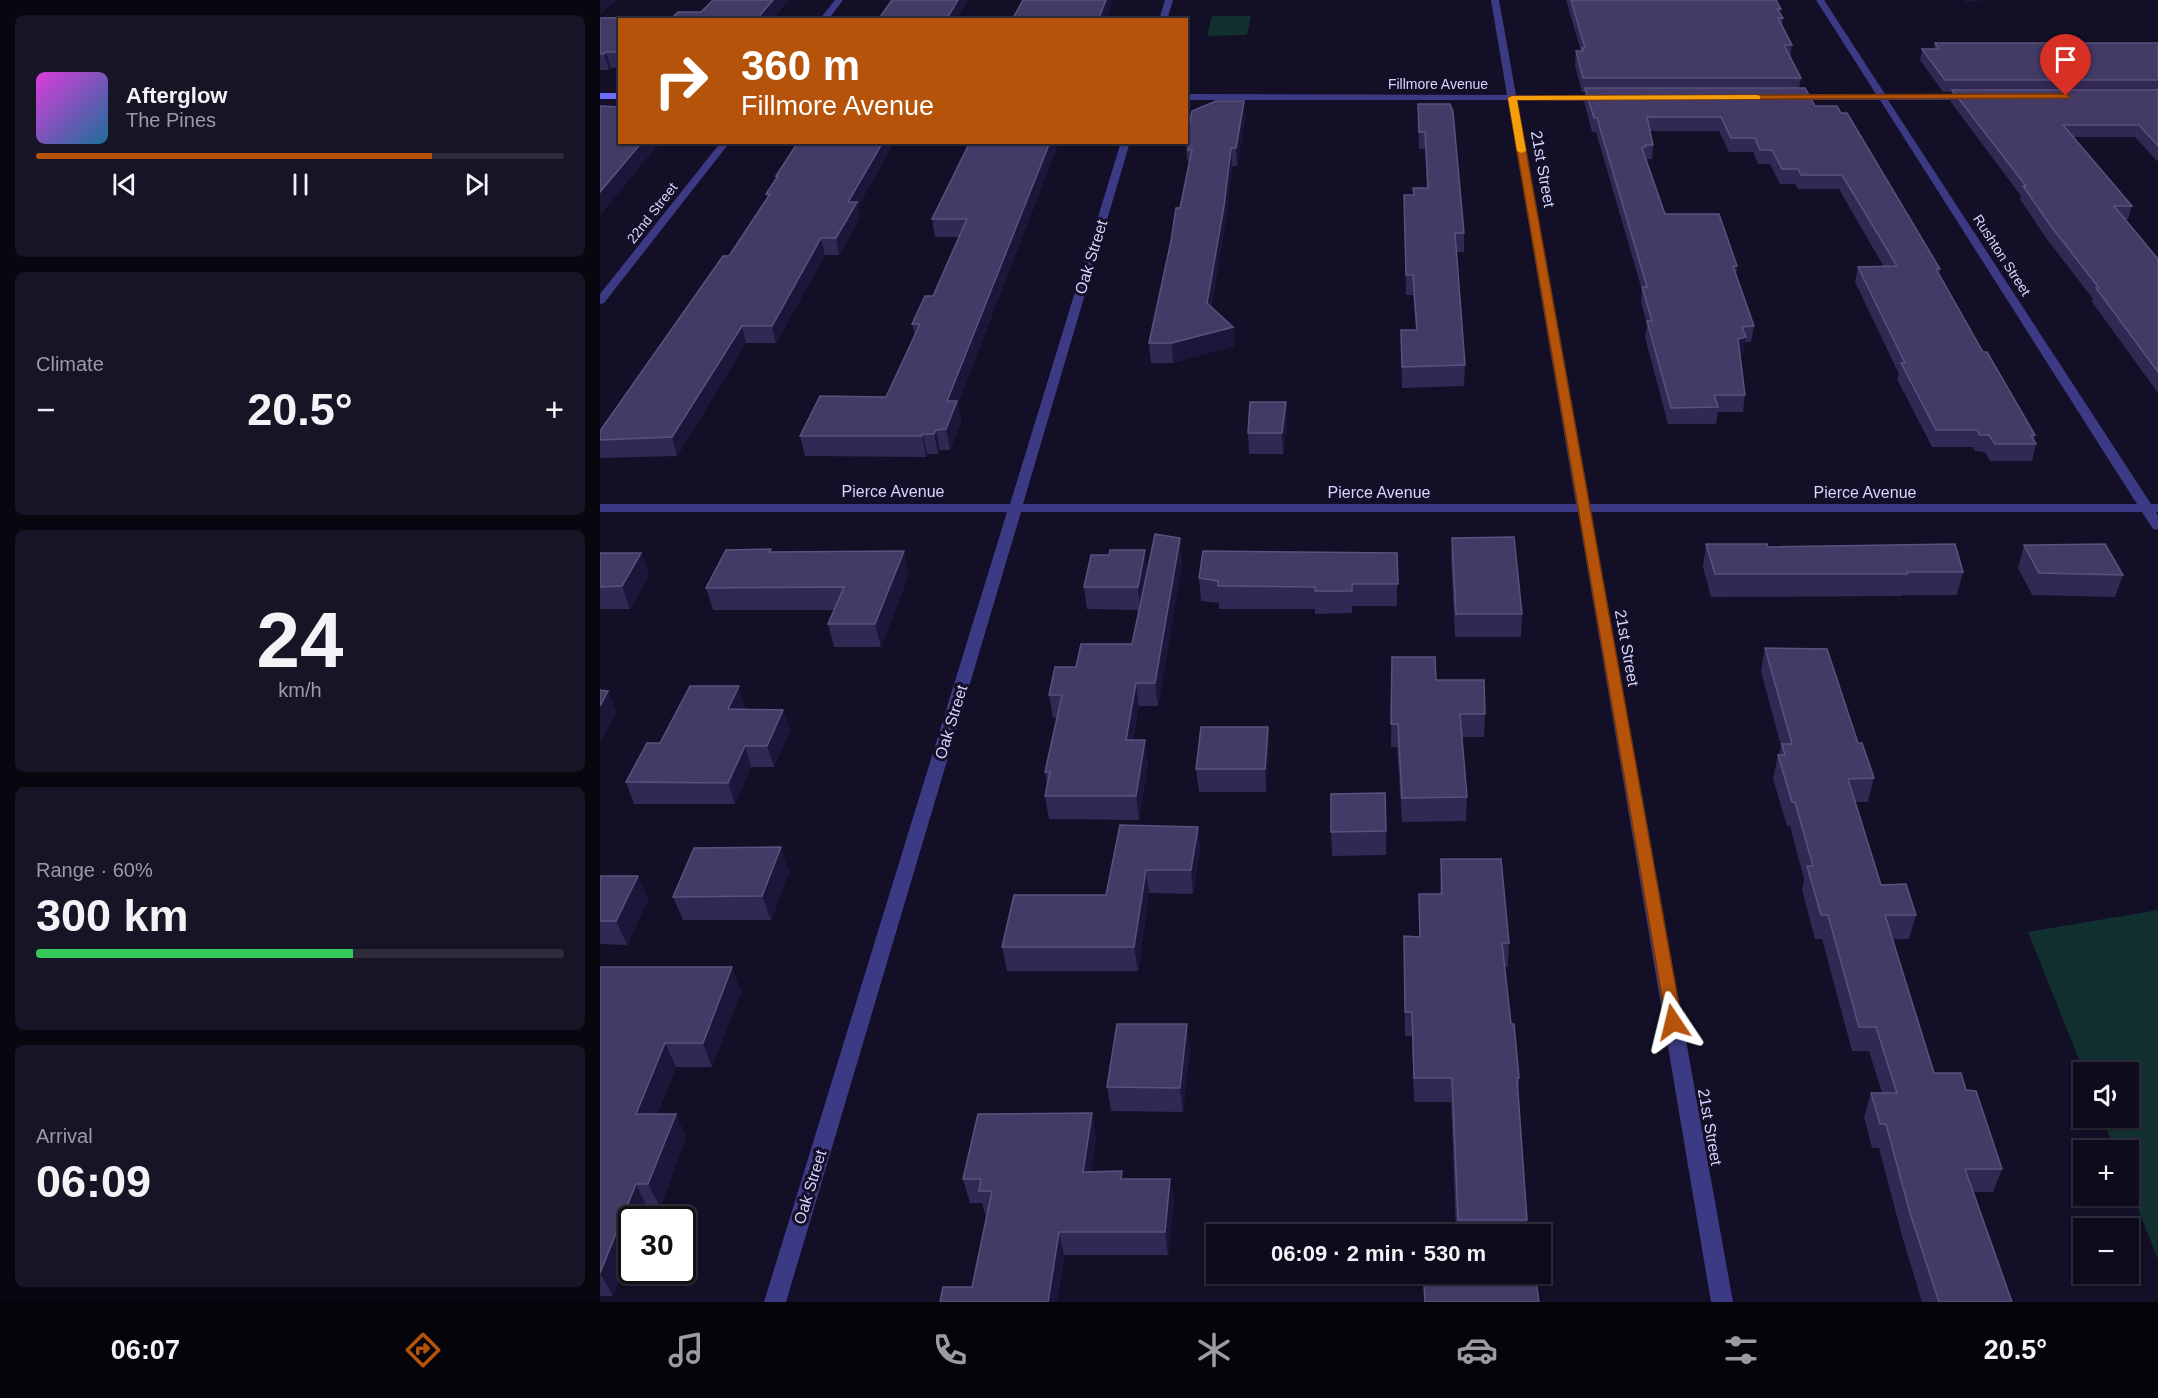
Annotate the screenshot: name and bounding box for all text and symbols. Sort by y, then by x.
pin [2040,34,2091,96]
icon: right [642,42,720,120]
text: 360 m [741,42,860,89]
icon: arrive [2049,43,2082,76]
street label: Fillmore Avenue [1388,76,1488,92]
text: Afterglow [126,83,227,108]
text: Fillmore Avenue [741,91,934,121]
text: The Pines [126,109,216,131]
street label: 21st Street [1528,129,1558,209]
icon: previous [108,168,141,201]
icon: pause [284,168,317,201]
icon: next [460,168,493,201]
street label: 22nd Street [623,179,681,246]
street label: Rushton Street [1970,211,2034,299]
street label: Oak Street [1072,217,1110,296]
text: Climate [36,353,104,375]
text: 20.5° [247,384,353,435]
text: − [36,391,55,428]
text: + [545,391,564,428]
street label: Pierce Avenue [842,483,945,500]
street label: Pierce Avenue [1328,484,1431,501]
street label: Pierce Avenue [1814,484,1917,501]
text: 24 [257,596,343,684]
street label: 21st Street [1612,608,1642,688]
text: km/h [278,679,322,701]
street label: Oak Street [932,682,970,761]
text: Range · 60% [36,859,153,881]
text: 300 km [36,890,189,941]
position arrow [1641,990,1705,1054]
map controls [2073,1062,2139,1284]
button: sound [2073,1062,2139,1128]
street label: 21st Street [1695,1087,1725,1167]
text: Arrival [36,1125,93,1147]
button: + [2073,1140,2139,1206]
street label: Oak Street [791,1147,829,1226]
text: 06:09 [36,1156,151,1207]
speed limit sign: 30 [618,1206,696,1284]
button: − [2073,1218,2139,1284]
text: 06:09 · 2 min · 530 m [1271,1241,1486,1266]
icon: directions [402,1329,444,1371]
icon: music [665,1329,707,1371]
icon: phone [929,1329,971,1371]
icon: climate [1193,1329,1235,1371]
icon: car [1456,1329,1498,1371]
icon: filters [1720,1329,1762,1371]
text: 06:07 [111,1335,180,1365]
text: 20.5° [1984,1335,2047,1365]

